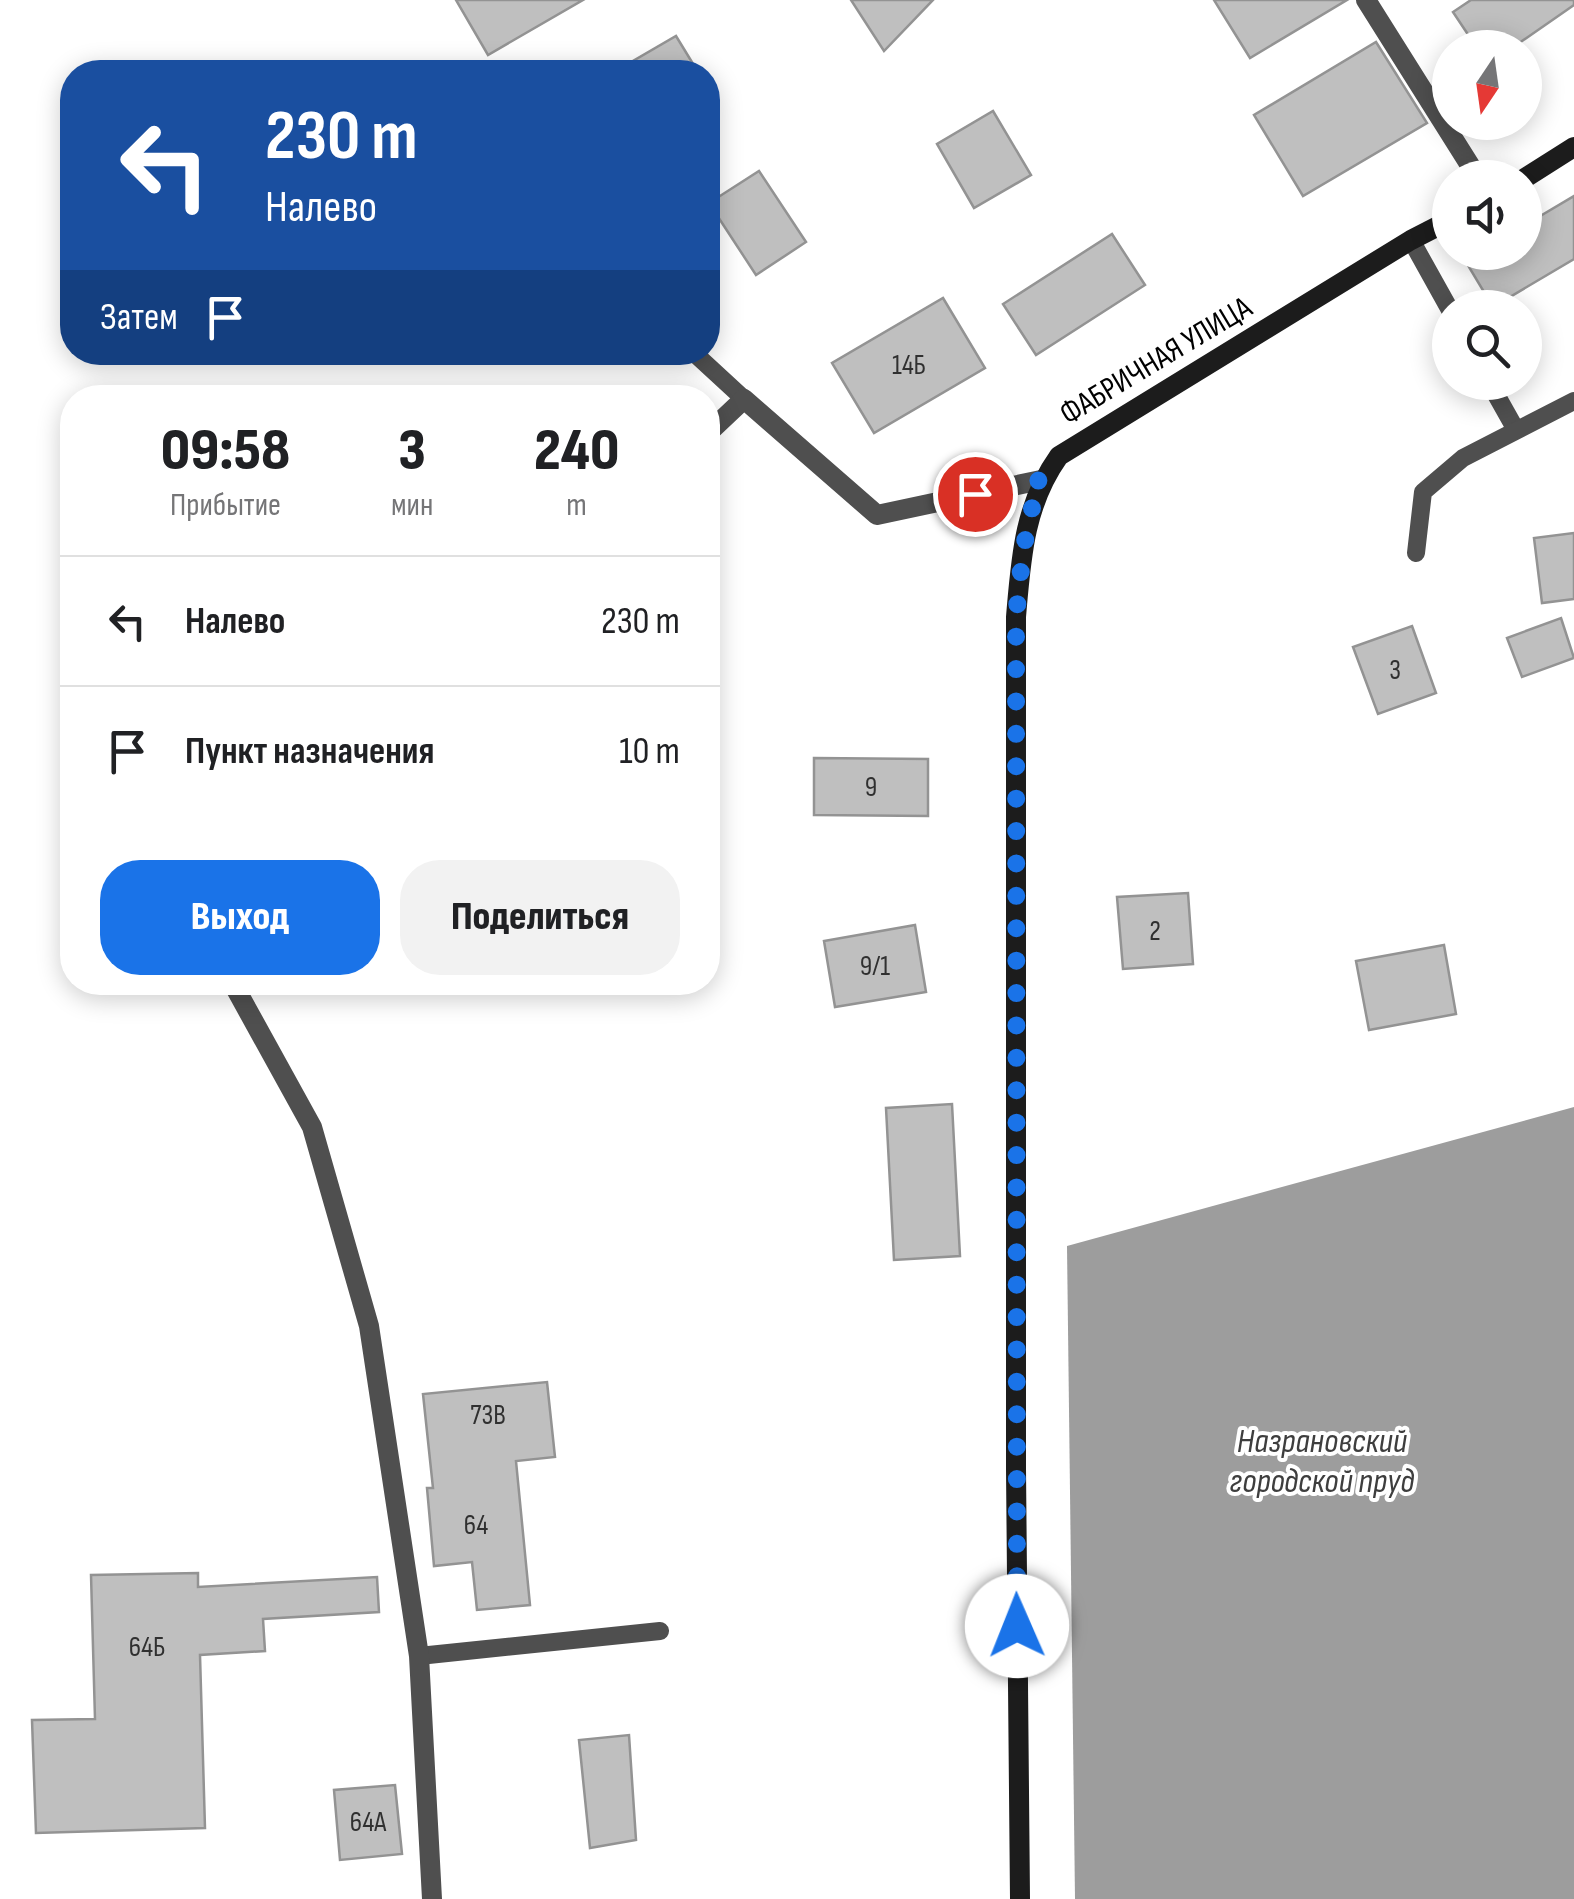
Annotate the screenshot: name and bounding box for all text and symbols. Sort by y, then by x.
north arrow [1432,30,1542,140]
map controls [1432,30,1542,400]
text: 230 m [265,95,418,179]
icon: left [100,100,230,230]
button: sound [1432,160,1542,270]
text: Налево [265,180,377,235]
street label: ФАБРИЧНАЯ УЛИЦА [1053,288,1259,434]
icon: arrive [198,290,253,345]
button: search [1432,290,1542,400]
text: Затем [100,295,178,340]
house number: 14Б [892,349,926,382]
text: 09:58 [161,415,290,487]
text: 3 [398,415,426,487]
text: 240 [534,415,619,487]
pin [933,452,1018,537]
icon: arrive [948,467,1003,522]
text: Прибытие [170,486,281,525]
text: мин [391,486,433,525]
text: m [566,486,587,525]
icon: left [100,594,155,649]
text: Налево [185,599,285,644]
text: 230 m [601,599,680,644]
house number: 3 [1389,654,1401,687]
icon: arrive [100,724,155,779]
text: Пункт назначения [185,729,434,774]
text: 10 m [619,729,680,774]
house number: 9 [865,771,877,804]
button: Выход [100,860,380,975]
button: Поделиться [400,860,680,975]
house number: 2 [1149,915,1161,948]
house number: 9/1 [860,950,890,983]
house number: 73В [470,1399,506,1432]
water label: Назрановский городской пруд [1230,1420,1415,1503]
house number: 64 [464,1509,489,1542]
position arrow [965,1574,1069,1678]
house number: 64Б [129,1631,165,1664]
house number: 64А [350,1806,387,1839]

